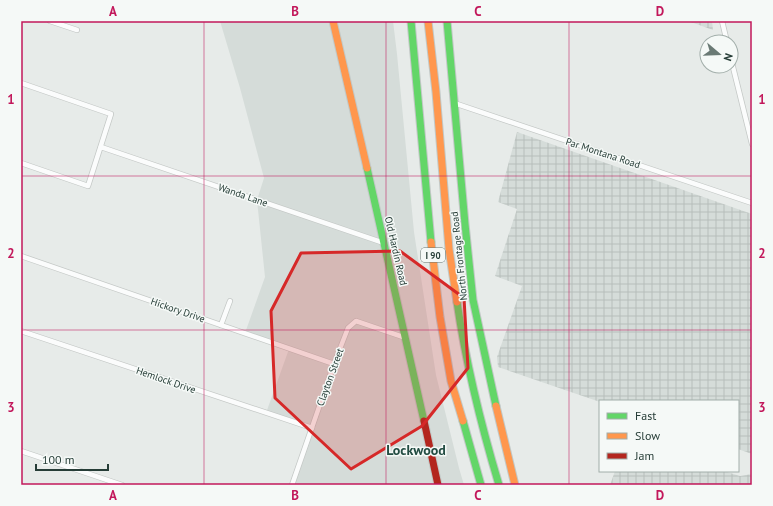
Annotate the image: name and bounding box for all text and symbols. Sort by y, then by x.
text: A [109,3,117,20]
text: B [291,3,299,20]
text: C [474,3,482,20]
text: D [656,3,664,20]
north arrow [699,34,739,74]
text: N [721,52,736,63]
text: 1 [7,91,15,108]
text: 1 [758,91,766,108]
street label: Par Montana Road [564,135,642,171]
street label: Wanda Lane [216,180,270,210]
street label: North Frontage Road [448,211,470,301]
street label: Old Hardin Road [382,215,410,287]
text: 2 [7,245,15,262]
text: 2 [758,245,766,262]
road number: I 90 [421,248,445,262]
street label: Hickory Drive [149,295,207,325]
street label: Clayton Street [314,346,347,408]
street label: Hemlock Drive [134,364,198,396]
text: 3 [7,399,15,416]
text: 3 [758,399,766,416]
legend [599,400,739,472]
text: Fast [635,408,656,423]
text: Slow [635,428,660,443]
district label: Lockwood [386,441,446,459]
scale bar [36,446,108,472]
text: Jam [634,448,654,463]
text: 100 m [42,452,75,467]
text: A [109,487,117,504]
text: B [291,487,299,504]
text: C [474,487,482,504]
text: D [656,487,664,504]

